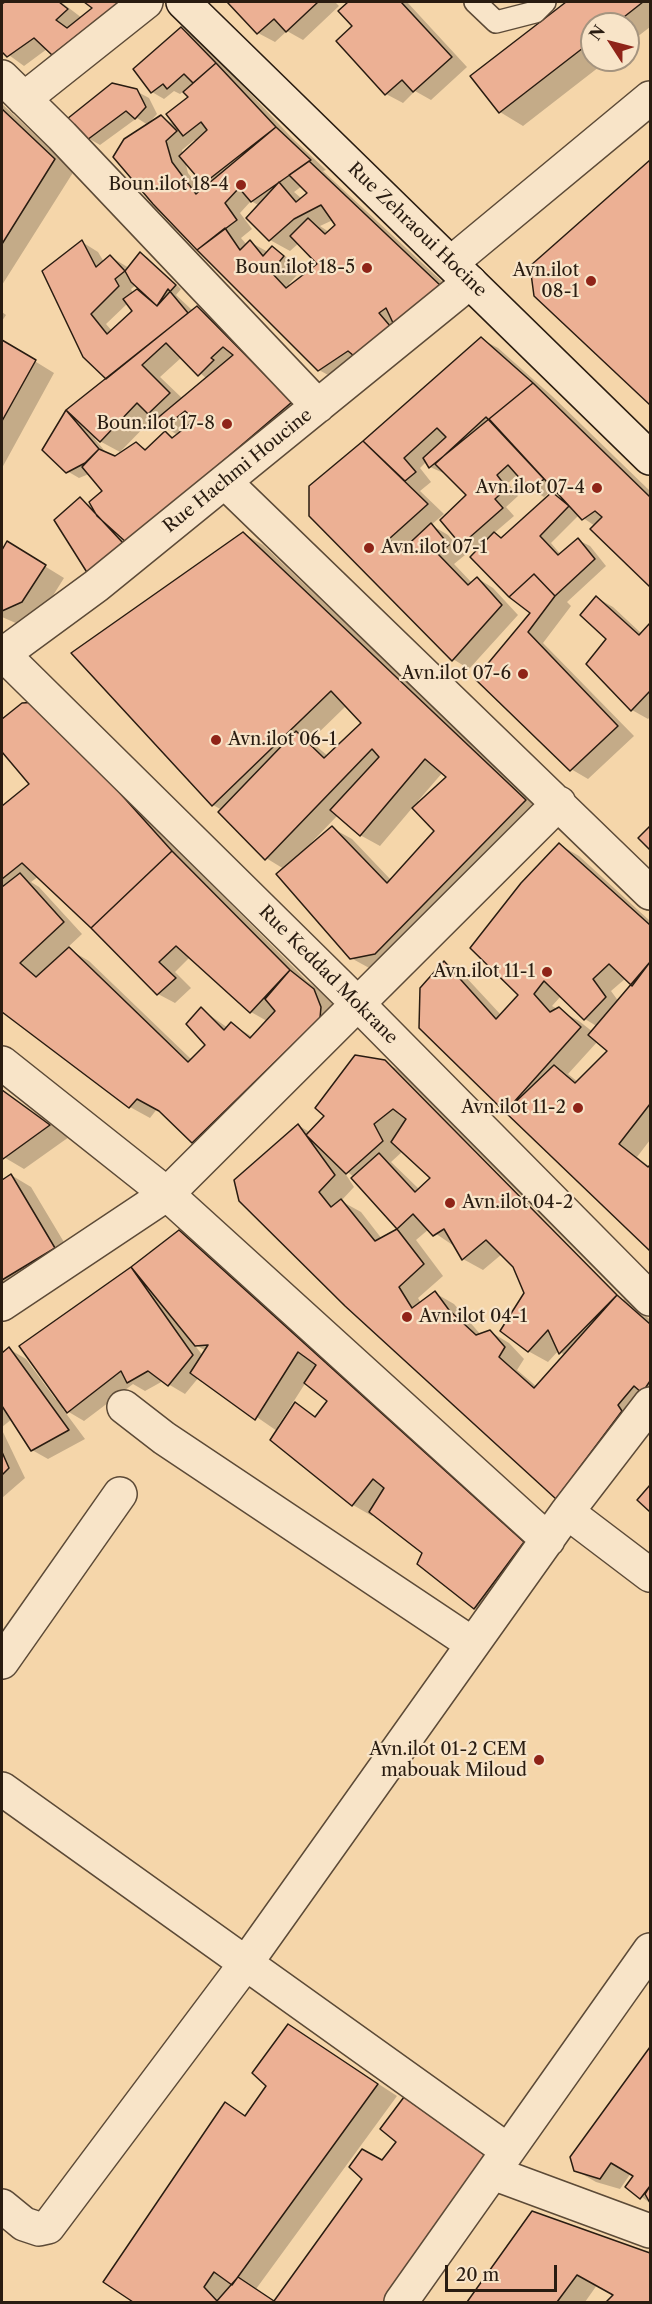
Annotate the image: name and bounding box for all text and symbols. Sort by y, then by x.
north arrow [580,12,640,72]
text: N [585,21,609,44]
street label: Rue Zehraoui Hocine [343,158,491,302]
place label: Boun.ilot 18-4 [108,174,229,196]
marker: Boun.ilot 18-4 [234,178,248,192]
place label: Boun.ilot 18-5 [235,257,355,279]
place label: Avn.ilot 08-1 [513,260,579,302]
marker: Boun.ilot 18-5 [360,261,374,275]
marker: Avn.ilot 08-1 [584,274,598,288]
street label: Rue Hachmi Houcine [159,404,317,538]
place label: Boun.ilot 17-8 [96,413,215,435]
marker: Boun.ilot 17-8 [220,417,234,431]
place label: Avn.ilot 07-4 [476,477,585,499]
marker: Avn.ilot 07-4 [590,481,604,495]
place label: Avn.ilot 07-1 [381,537,487,559]
marker: Avn.ilot 07-1 [362,541,376,555]
place label: Avn.ilot 07-6 [401,663,511,685]
marker: Avn.ilot 07-6 [516,667,530,681]
place label: Avn.ilot 06-1 [228,729,337,751]
marker: Avn.ilot 06-1 [209,733,223,747]
street label: Rue Keddad Mokrane [254,901,402,1049]
place label: Avn.ilot 11-1 [433,961,535,983]
marker: Avn.ilot 11-1 [540,965,554,979]
place label: Avn.ilot 11-2 [461,1097,566,1119]
marker: Avn.ilot 11-2 [571,1101,585,1115]
place label: Avn.ilot 04-2 [462,1192,573,1214]
marker: Avn.ilot 04-2 [443,1196,457,1210]
place label: Avn.ilot 04-1 [419,1306,527,1328]
marker: Avn.ilot 04-1 [400,1310,414,1324]
place label: Avn.ilot 01-2 CEM mabouak Miloud [369,1739,527,1782]
marker: Avn.ilot 01-2 CEM mabouak Miloud [532,1753,546,1767]
scale bar [448,2253,560,2291]
text: 20 m [456,2264,499,2286]

